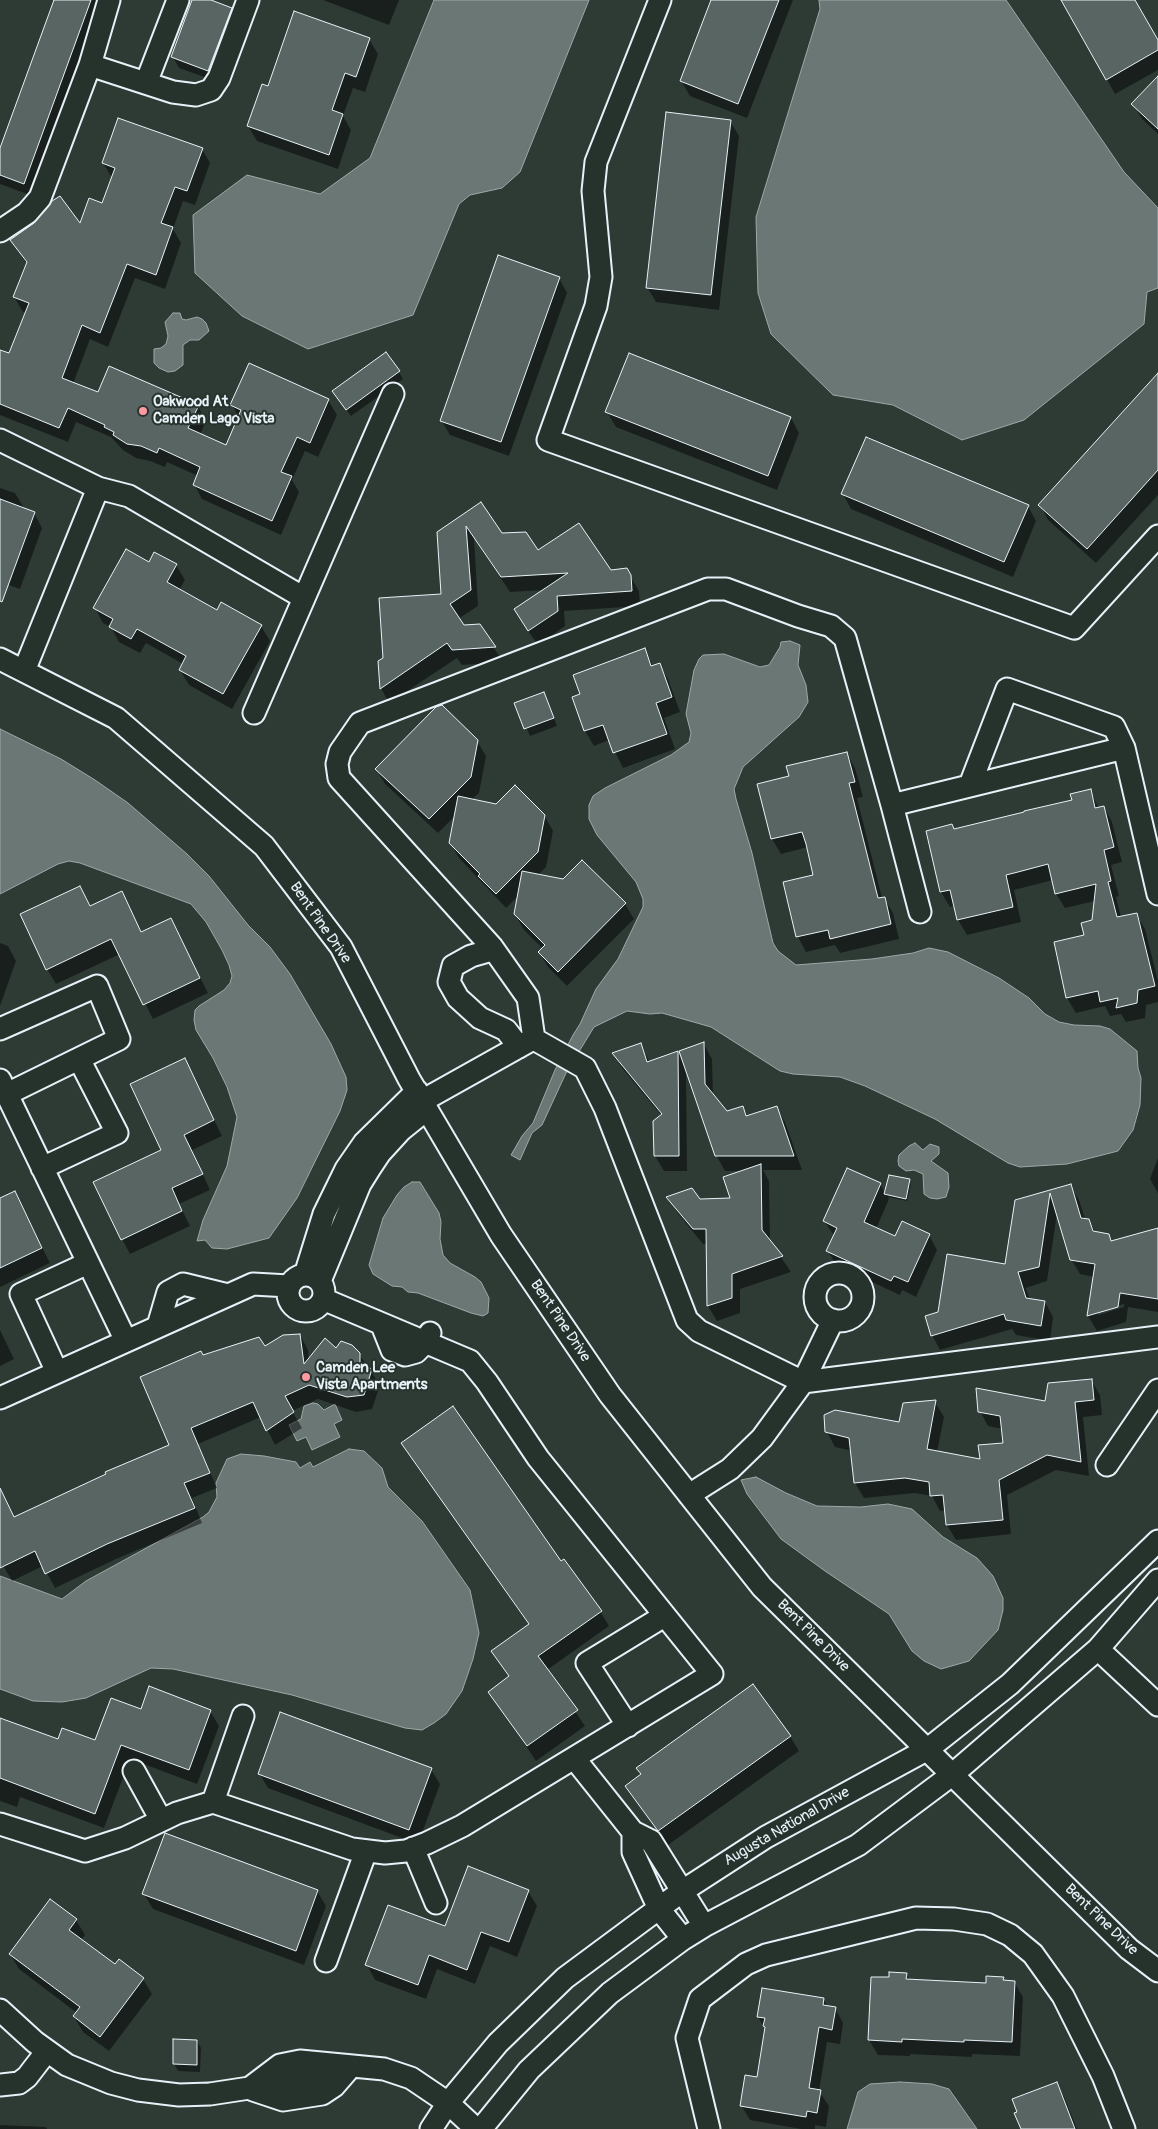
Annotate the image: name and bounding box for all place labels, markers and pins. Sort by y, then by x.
place label: Oakwood At Camden Lago Vista [153,393,275,428]
marker: Oakwood At Camden Lago Vista [137,405,149,417]
place label: Camden Lee Vista Apartments [316,1359,427,1394]
marker: Camden Lee Vista Apartments [300,1371,312,1383]

